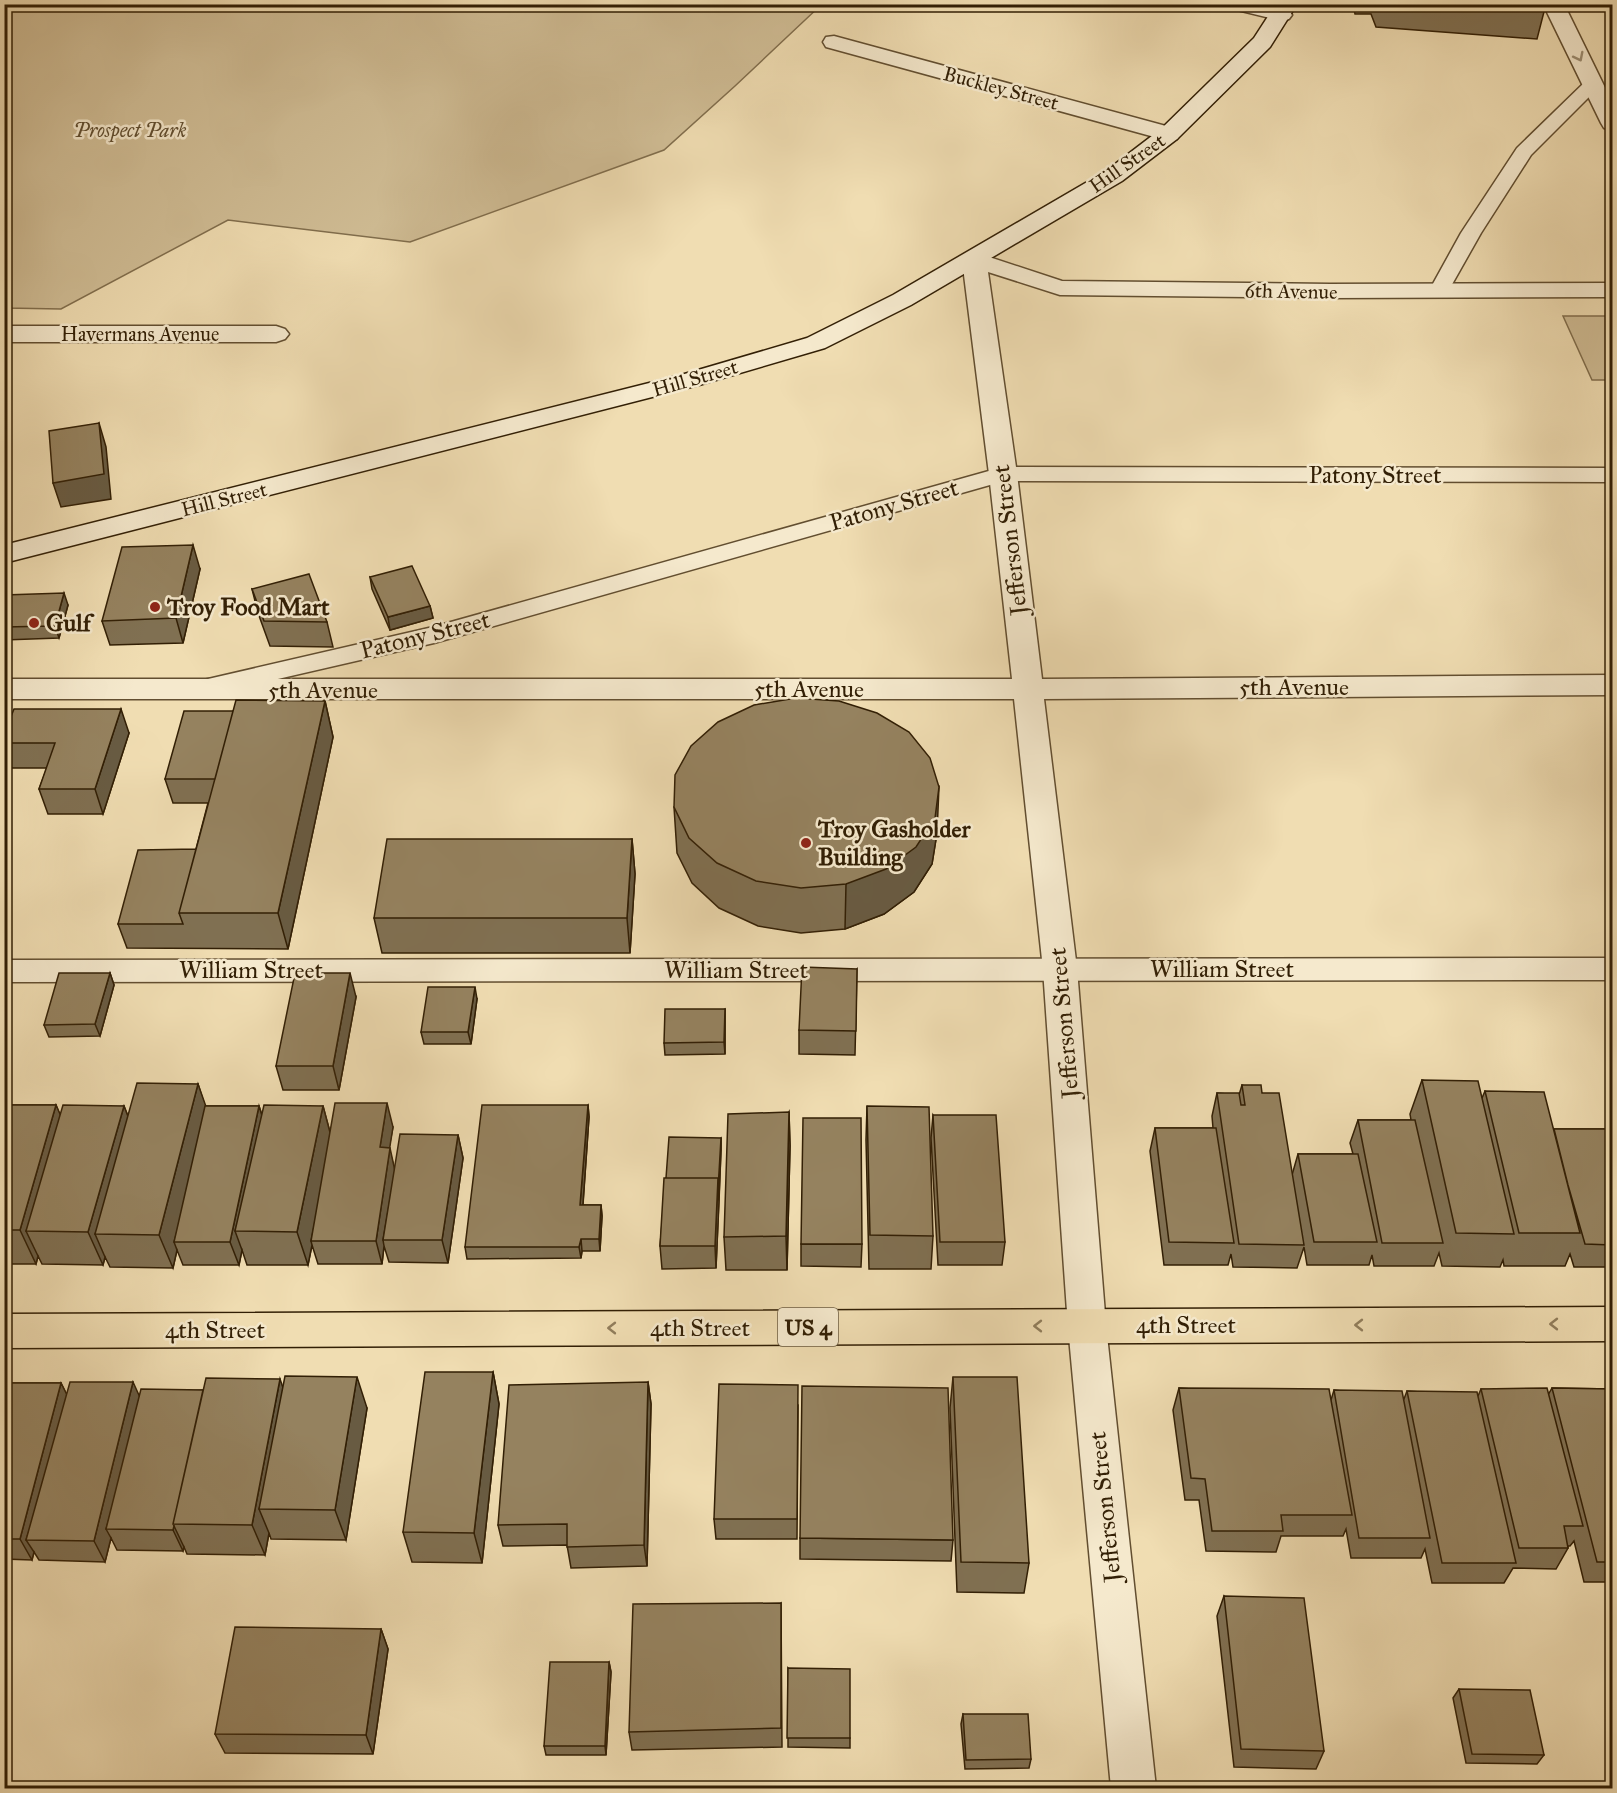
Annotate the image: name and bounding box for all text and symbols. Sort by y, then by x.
one-way arrow [1572,50,1584,61]
street label: Buckley Street [941,61,1061,115]
park label: Prospect Park [74,118,187,143]
street label: Hill Street [1084,128,1170,198]
street label: 6th Avenue [1244,278,1338,304]
street label: Havermans Avenue [61,322,219,346]
street label: Hill Street [650,354,740,402]
street label: Patony Street [1309,460,1442,490]
street label: Jefferson Street [986,463,1034,620]
street label: Patony Street [826,472,962,538]
street label: Hill Street [179,477,269,521]
place label: Troy Food Mart [166,592,330,622]
marker: Troy Food Mart [148,600,162,614]
street label: Patony Street [357,604,494,666]
place label: Gulf [46,608,95,638]
marker: Gulf [27,616,41,630]
street label: 5th Avenue [1239,672,1349,702]
street label: 5th Avenue [754,674,864,704]
street label: 5th Avenue [268,675,378,705]
place label: Troy Gasholder Building [817,814,972,872]
marker: Troy Gasholder Building [799,836,813,850]
street label: Jefferson Street [1042,946,1086,1103]
street label: William Street [1150,954,1295,984]
street label: William Street [179,955,324,985]
street label: William Street [664,955,809,985]
road number: US 4 [778,1308,838,1346]
street label: 4th Street [1136,1310,1237,1340]
street label: 4th Street [650,1313,751,1343]
street label: 4th Street [165,1315,266,1345]
one-way arrow [1550,1318,1559,1330]
one-way arrow [1355,1319,1364,1331]
one-way arrow [1034,1320,1043,1332]
one-way arrow [608,1322,617,1334]
street label: Jefferson Street [1082,1430,1128,1587]

